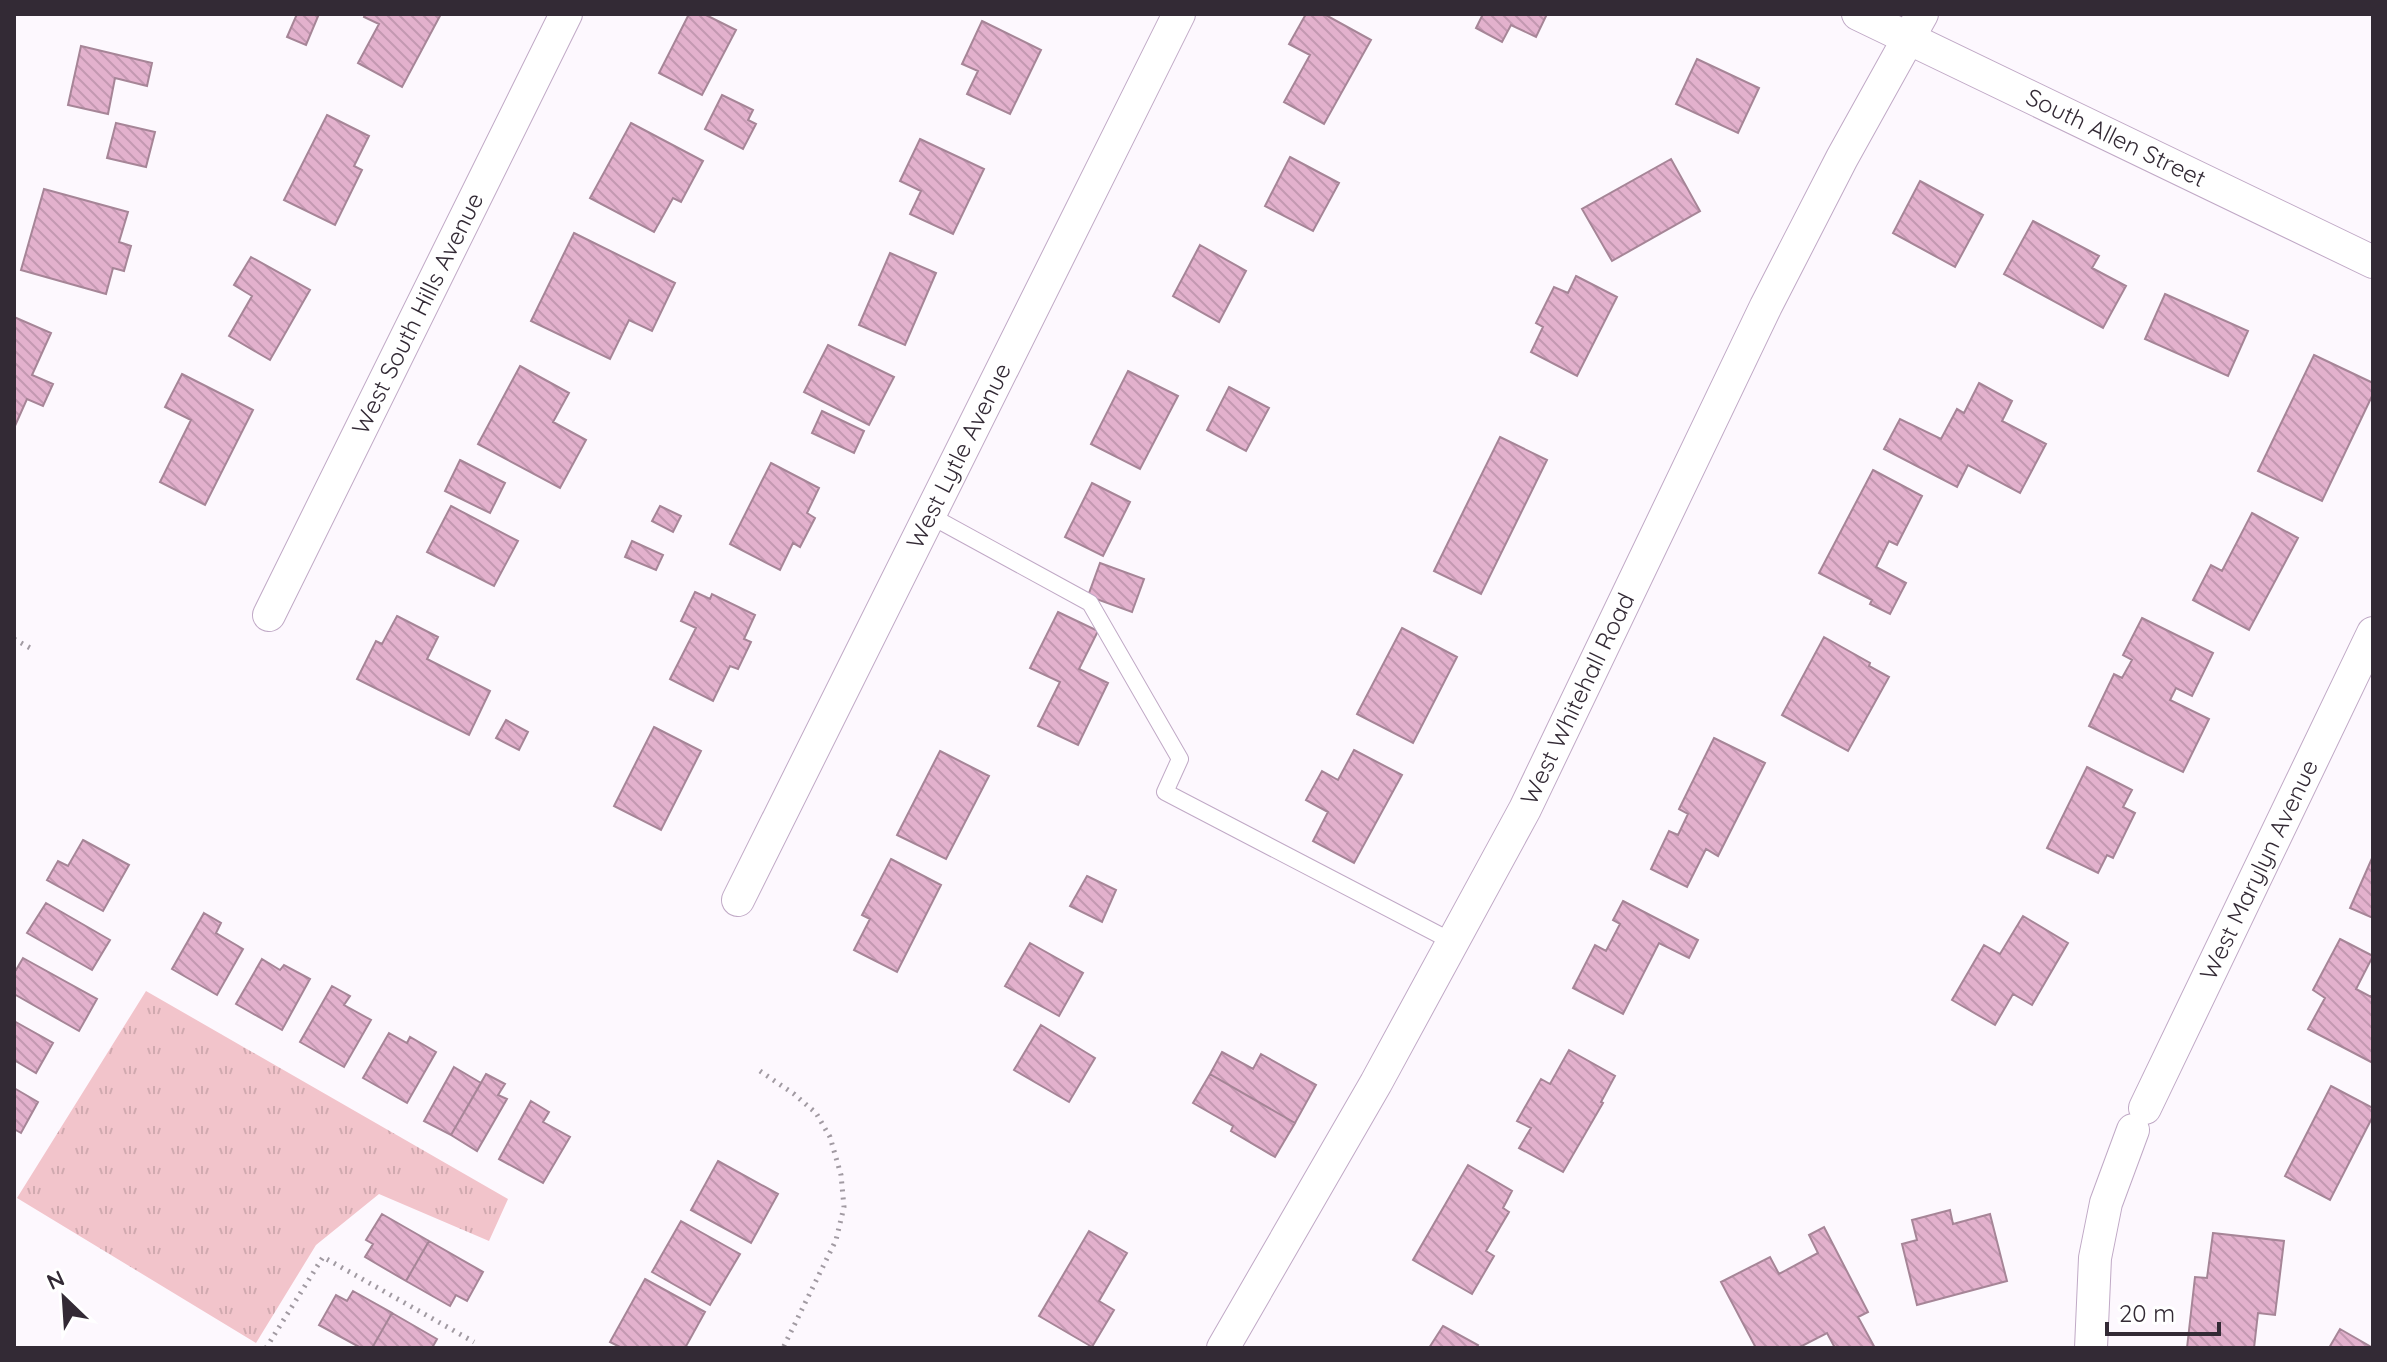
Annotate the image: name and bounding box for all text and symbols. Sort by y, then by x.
street label: South Allen Street [2021,81,2211,193]
street label: West South Hills Avenue [345,188,489,439]
street label: West Lytle Avenue [899,358,1017,553]
street label: West Whitehall Road [1513,588,1640,809]
street label: West Marylyn Avenue [2193,754,2324,985]
north arrow [24,1258,104,1338]
text: N [42,1264,69,1296]
scale bar [2107,1286,2219,1336]
text: 20 m [2119,1298,2175,1328]

